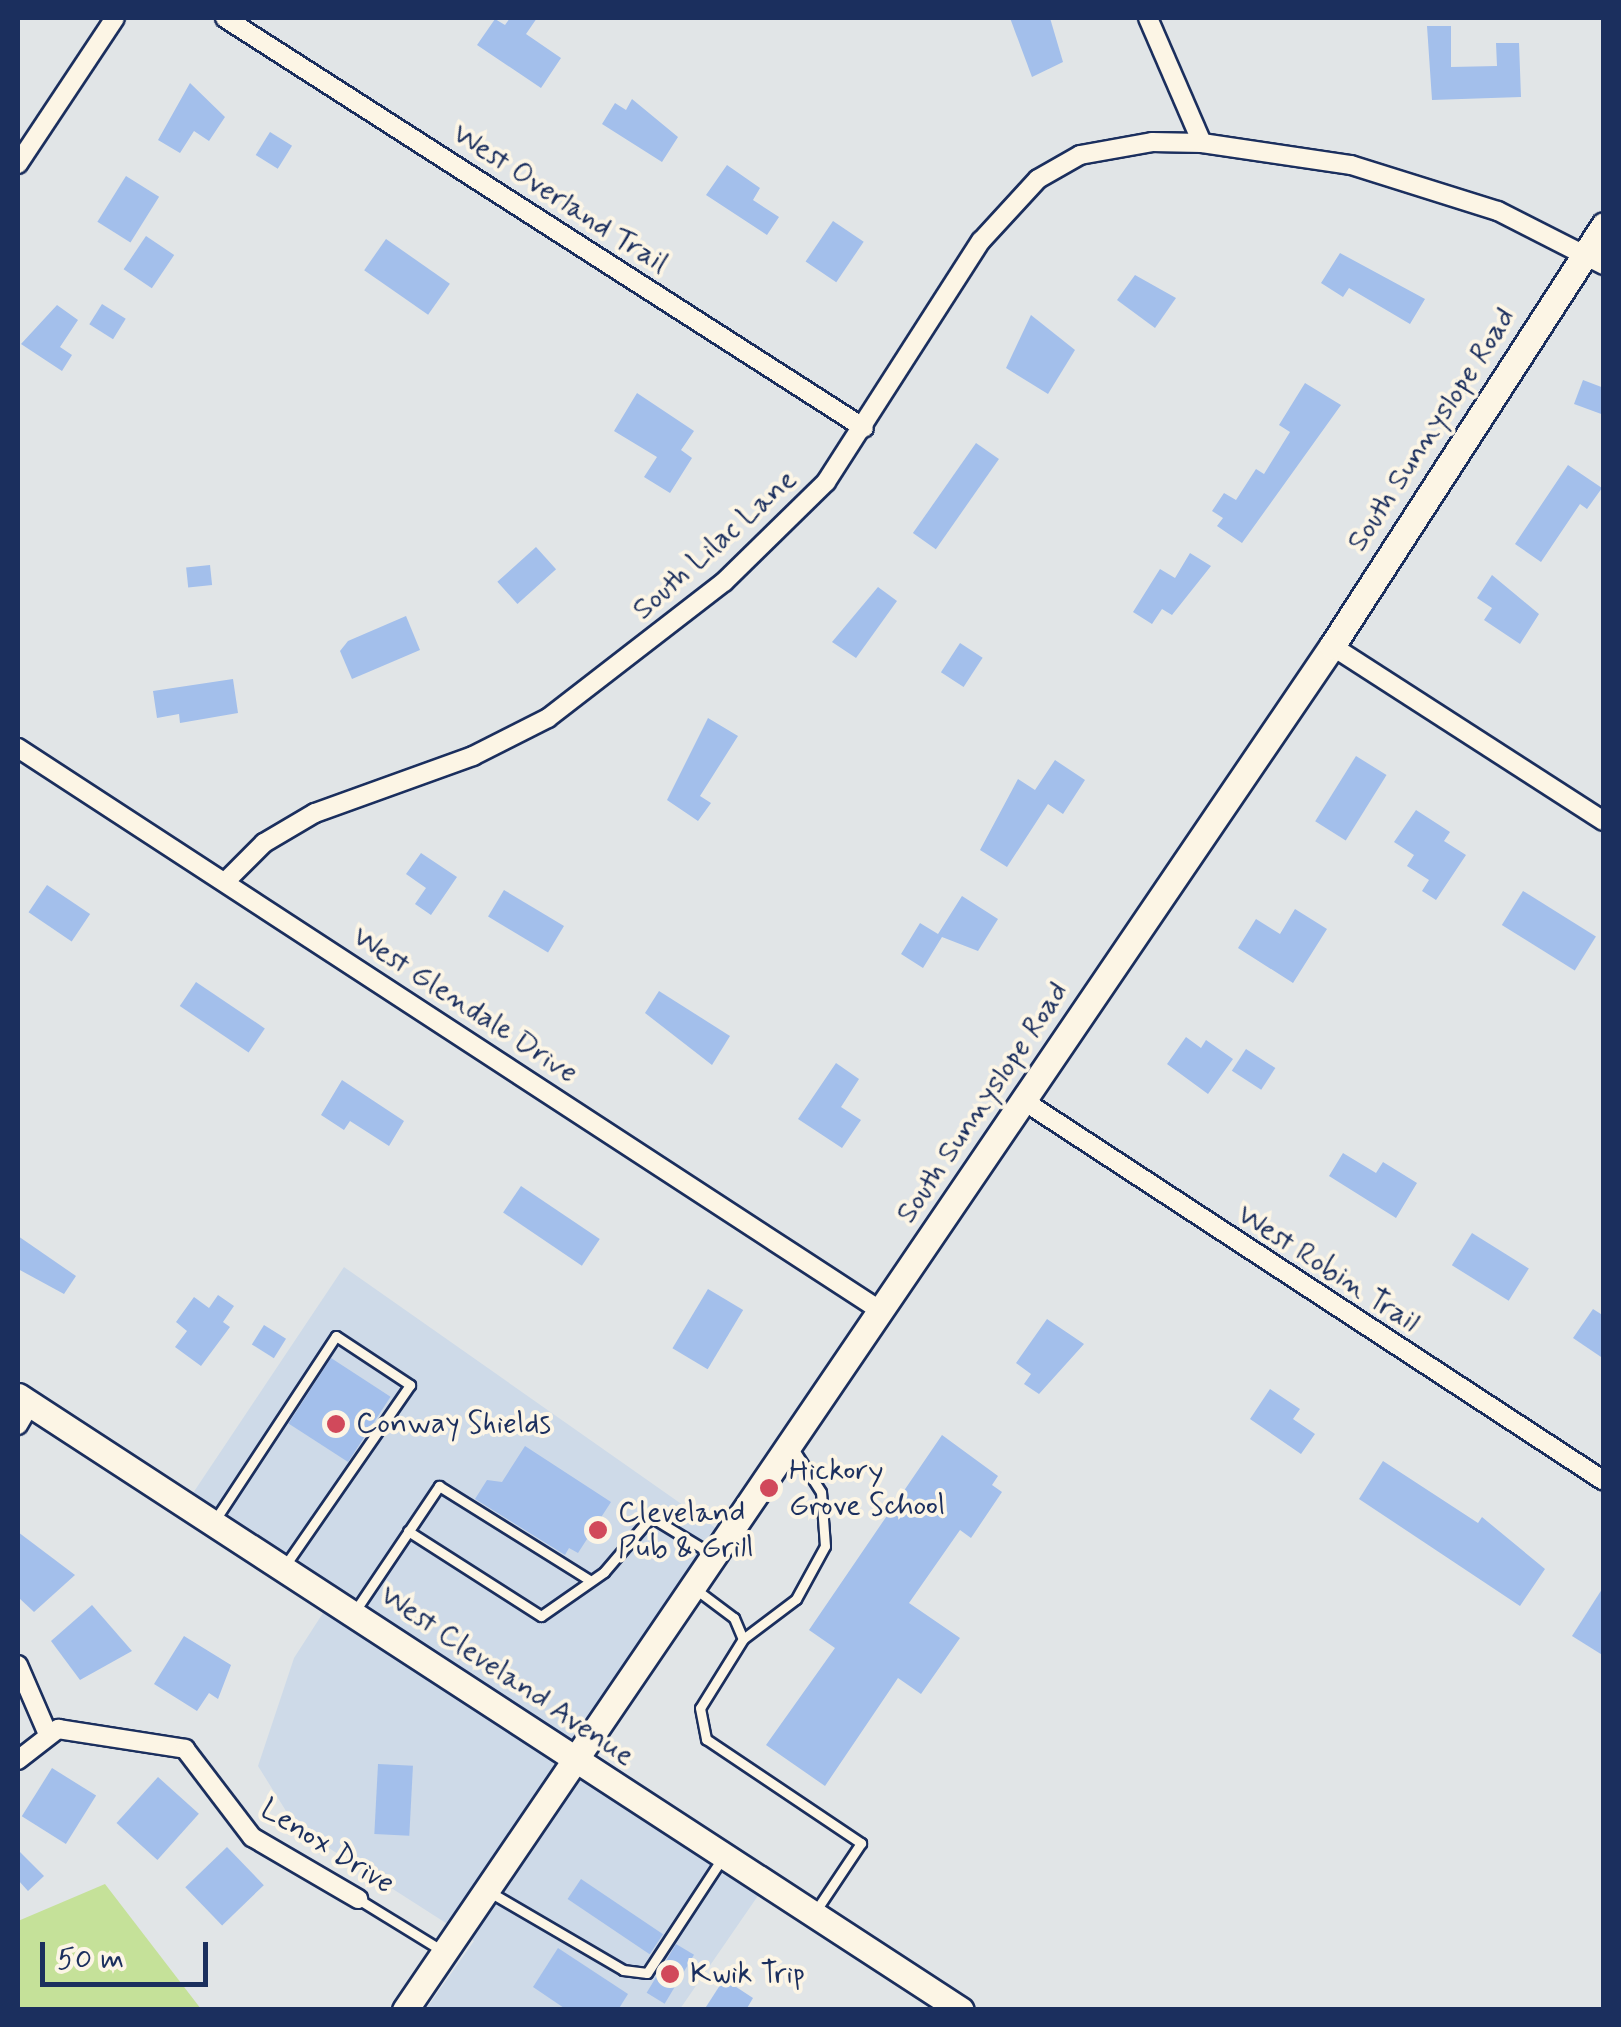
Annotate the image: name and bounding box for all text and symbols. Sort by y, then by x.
street label: West Overland Trail [447,117,673,281]
street label: South Sunnyslope Road [1340,301,1524,559]
street label: South Lilac Lane [627,463,803,627]
street label: West Glendale Drive [347,919,583,1091]
street label: South Sunnyslope Road [889,975,1077,1231]
street label: West Robin Trail [1230,1197,1426,1341]
place label: Conway Shields [356,1406,553,1442]
marker: Conway Shields [325,1413,347,1435]
place label: Hickory Grove School [789,1453,947,1524]
marker: Hickory Grove School [758,1477,780,1499]
place label: Cleveland Pub & Grill [618,1495,754,1566]
marker: Cleveland Pub & Grill [587,1519,609,1541]
street label: West Cleveland Avenue [373,1577,641,1775]
street label: Lenox Drive [253,1792,401,1902]
scale bar [45,1922,212,1984]
text: 50 m [57,1940,124,1979]
place label: Kwik Trip [690,1956,805,1992]
marker: Kwik Trip [659,1963,681,1985]

